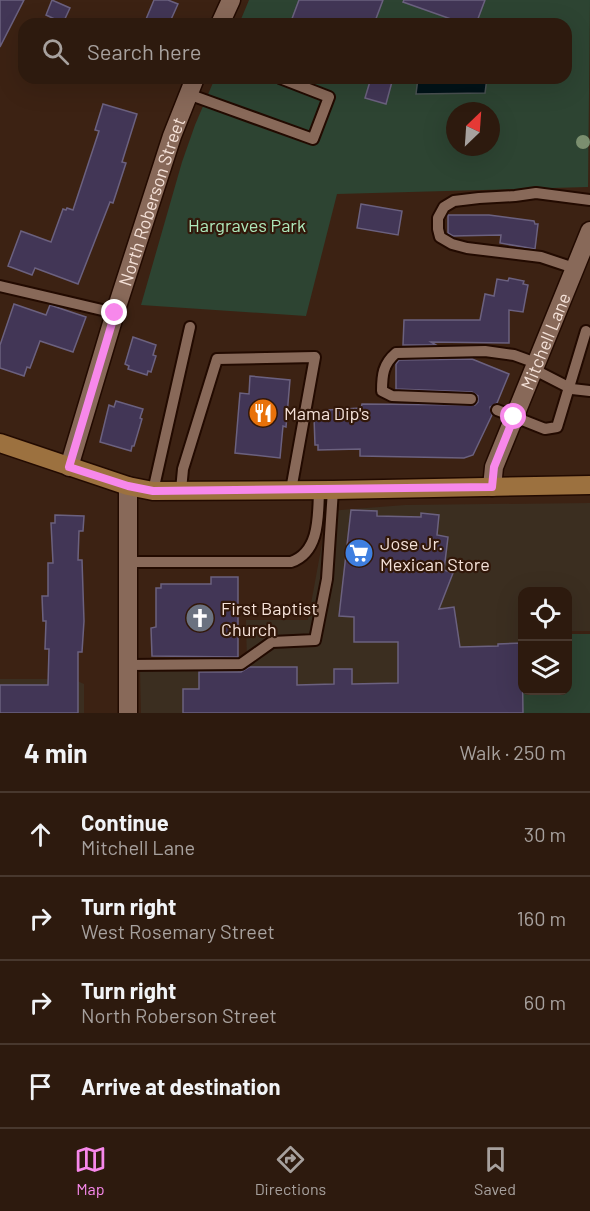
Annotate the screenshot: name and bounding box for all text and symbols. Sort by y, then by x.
search box [18,18,572,84]
icon: search [39,35,72,68]
text: Search here [87,38,201,64]
north arrow [446,102,500,156]
street label: North Roberson Street [113,114,189,289]
park label: Hargraves Park [188,214,306,236]
street label: Mitchell Lane [516,289,575,393]
route end [101,299,127,325]
restaurant icon: Mama Dip's [247,397,279,429]
place label: Mama Dip's [284,402,369,424]
route start [500,403,526,429]
place label: Jose Jr. Mexican Store [380,532,490,575]
supermarket icon: Jose Jr. Mexican Store [343,537,375,569]
map controls [518,587,572,695]
button: locate [518,587,572,641]
place label: First Baptist Church [221,597,318,640]
church icon: First Baptist Church [184,602,216,634]
button: layers [518,641,572,695]
text: 4 min [24,737,88,768]
text: Walk · 250 m [460,740,566,764]
text: Continue [81,809,169,835]
icon: ahead [24,818,57,851]
text: 30 m [524,822,566,846]
text: Mitchell Lane [81,835,195,859]
text: Turn right [81,893,176,919]
icon: right [24,902,57,935]
text: 160 m [517,906,566,930]
text: West Rosemary Street [81,919,275,943]
text: Turn right [81,977,176,1003]
icon: right [24,986,57,1019]
text: 60 m [524,990,566,1014]
text: North Roberson Street [81,1003,277,1027]
icon: arrive [24,1070,57,1103]
text: Arrive at destination [81,1073,280,1099]
tab: Map [74,1143,107,1198]
tab: Directions [255,1143,326,1198]
tab: Saved [474,1143,516,1198]

